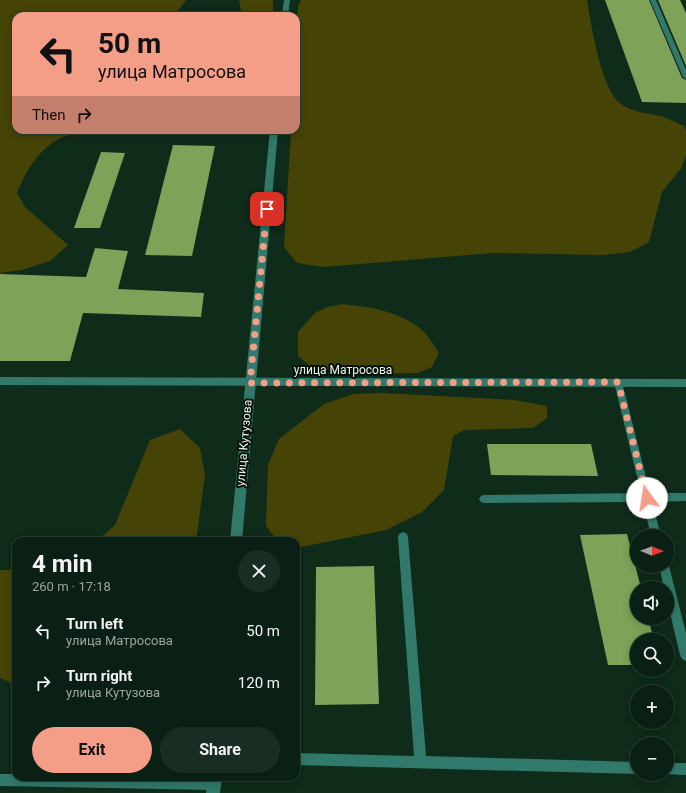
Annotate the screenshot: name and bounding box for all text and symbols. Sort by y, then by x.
text: 50 m [98,27,161,60]
icon: left [32,28,84,80]
text: улица Матросова [98,61,246,82]
icon: right [73,104,95,126]
text: Then [32,106,65,124]
pin [250,192,284,226]
icon: arrive [256,198,278,220]
street label: улица Матросова [294,363,392,377]
street label: улица Кутузова [233,399,255,487]
position arrow [626,477,668,519]
north arrow [630,529,674,573]
map controls [630,529,674,781]
text: 4 min [32,550,92,578]
button: close [238,550,280,592]
text: 260 m · 17:18 [32,579,111,594]
button: sound [630,581,674,625]
text: Turn left [66,615,123,633]
icon: left [32,620,54,642]
text: 50 m [246,622,280,640]
text: улица Матросова [66,633,173,648]
button: search [630,633,674,677]
text: Turn right [66,667,132,685]
icon: right [32,672,54,694]
text: 120 m [238,674,280,692]
text: улица Кутузова [66,685,160,700]
button: + [630,685,674,729]
button: Exit [32,727,152,773]
button: Share [160,727,280,773]
button: − [630,737,674,781]

